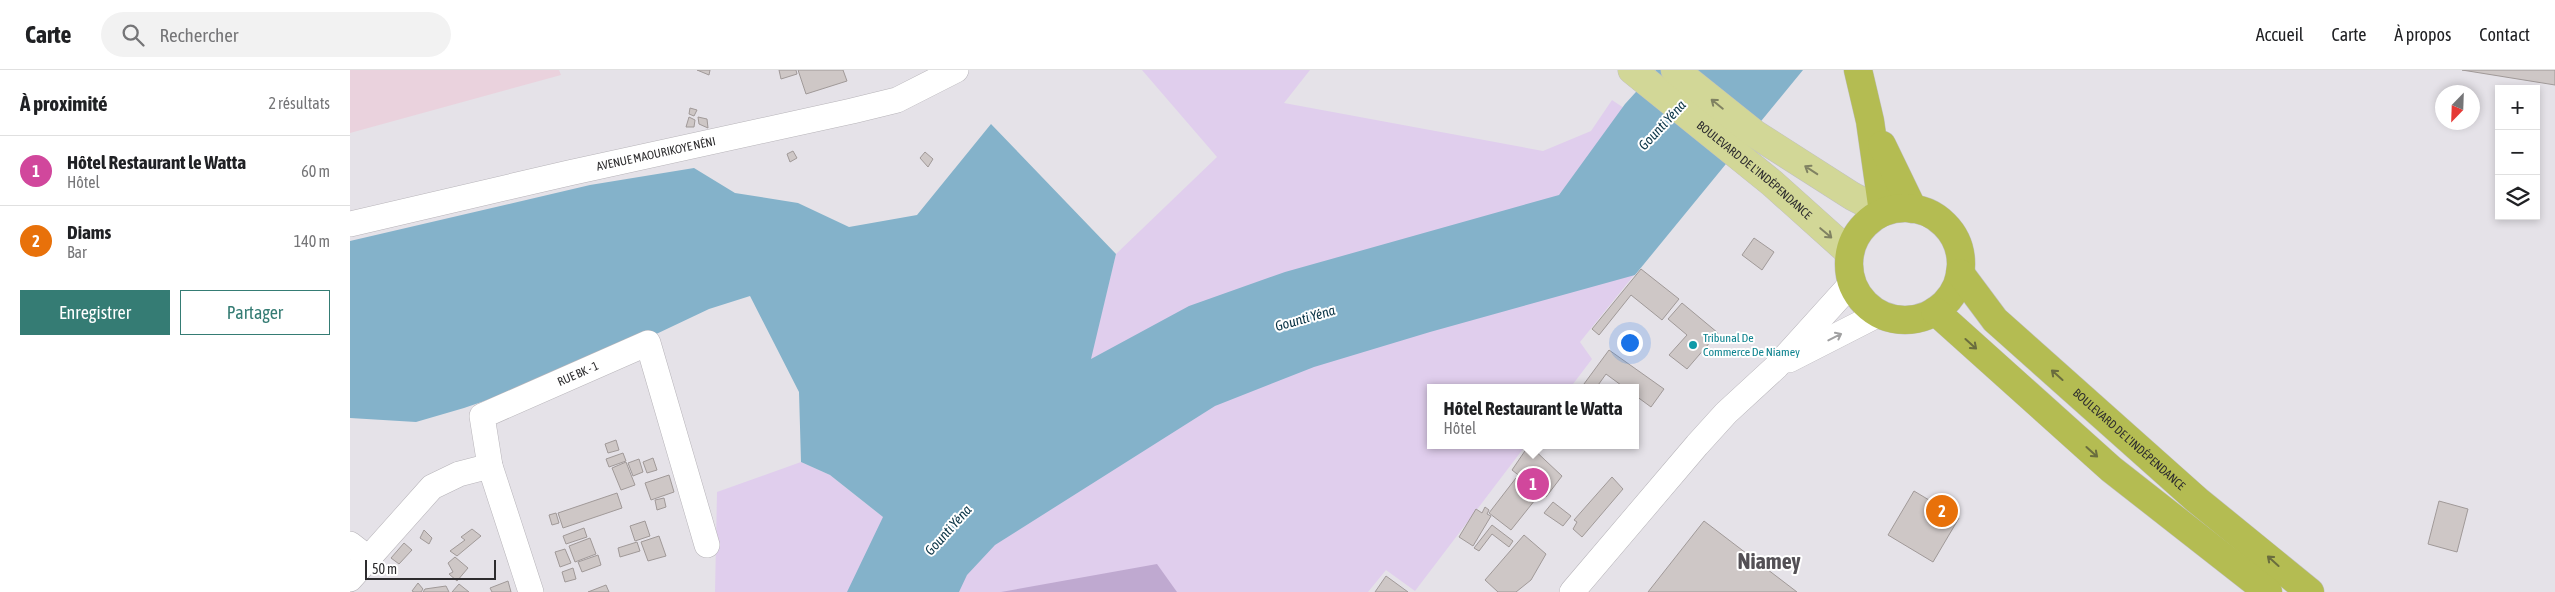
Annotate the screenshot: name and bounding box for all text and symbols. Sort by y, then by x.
search box [101,12,451,57]
text: Carte [25,21,71,48]
icon: search [119,21,147,49]
text: Rechercher [159,24,238,46]
text: Accueil [2256,24,2304,45]
text: Carte [2332,24,2366,45]
text: À propos [2394,24,2451,45]
text: Contact [2479,24,2530,45]
north arrow [2435,85,2480,130]
map controls [2495,85,2540,220]
button: + [2495,85,2540,130]
text: À proximité [20,91,108,115]
text: 2 résultats [268,94,330,112]
water label: Gounti Yéna [1635,97,1689,153]
one-way arrow [1711,98,1724,109]
street label: BOULEVARD DE L'INDÉPENDANCE [1694,118,1814,222]
button: − [2495,130,2540,175]
street label: AVENUE MAOURIKOYE NÉNI [595,134,717,174]
text: Hôtel Restaurant le Watta [67,151,246,173]
text: 1 [32,162,40,180]
text: 60 m [301,162,330,180]
one-way arrow [1805,165,1819,175]
text: Hôtel [67,173,100,191]
button: layers [2495,175,2540,220]
text: Diams [67,221,111,243]
one-way arrow [1819,227,1832,239]
text: 2 [32,232,40,250]
text: 140 m [294,232,330,250]
text: Bar [67,243,87,261]
button: Enregistrer [20,290,170,335]
button: Partager [180,290,330,335]
water label: Gounti Yéna [1273,302,1337,334]
your location [1617,330,1643,356]
place label: Tribunal De Commerce De Niamey [1703,331,1800,359]
one-way arrow [1827,332,1842,342]
one-way arrow [1965,338,1978,349]
marker: Tribunal De Commerce De Niamey [1687,339,1699,351]
street label: RUE BK - 1 [555,358,601,389]
one-way arrow [2050,369,2063,381]
popup [1427,384,1639,449]
street label: BOULEVARD DE L'INDÉPENDANCE [2070,386,2188,493]
text: Hôtel Restaurant le Watta [1443,397,1623,419]
text: Hôtel [1443,419,1476,437]
one-way arrow [2086,446,2099,458]
pin: 1 [1517,465,1549,503]
pin: 2 [1926,492,1958,530]
water label: Gounti Yéna [921,501,975,558]
district label: Niamey [1738,548,1800,574]
one-way arrow [2266,555,2279,567]
scale bar [365,557,496,580]
text: 50 m [372,561,397,577]

